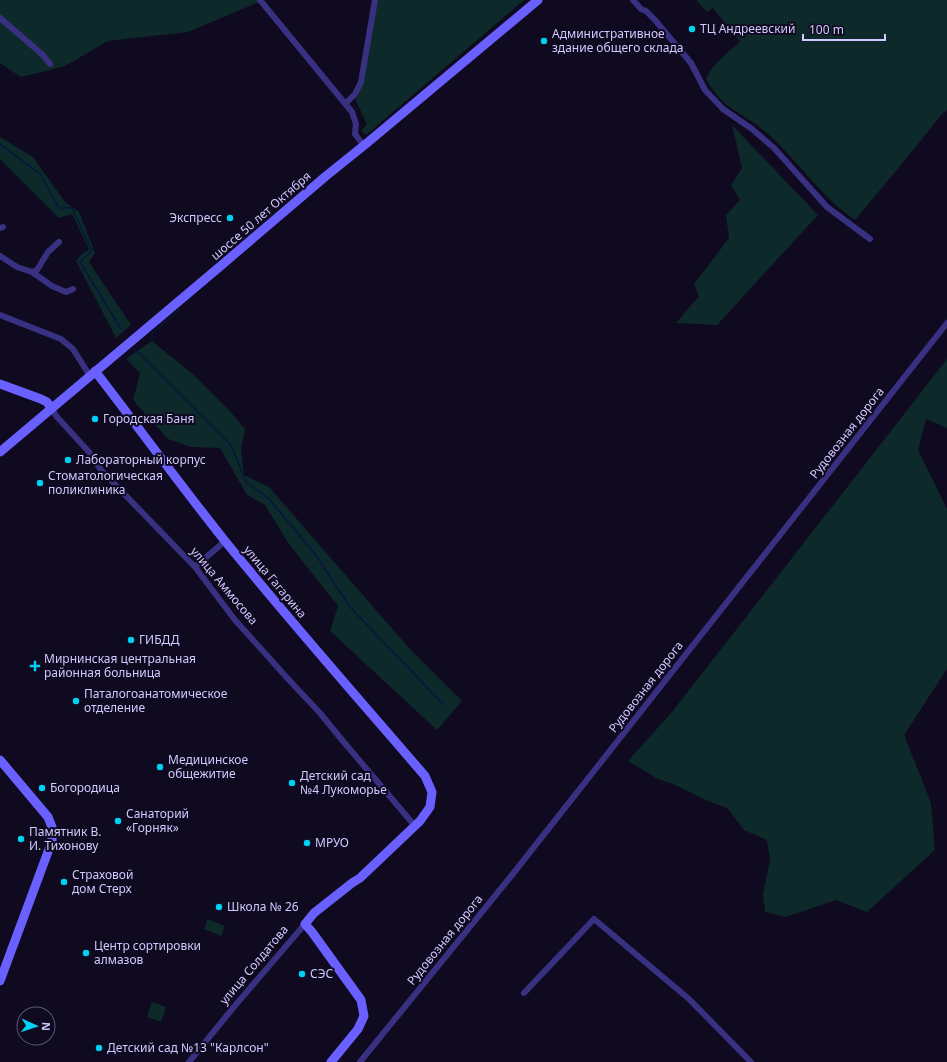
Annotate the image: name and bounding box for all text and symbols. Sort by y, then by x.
scale bar [803,16,885,42]
place label: ТЦ Андреевский [700,20,795,37]
text: 100 m [809,21,844,38]
marker: ТЦ Андреевский [687,24,697,34]
place label: Административное здание общего склада [552,25,683,56]
marker: Административное здание общего склада [539,36,549,46]
street label: шоссе 50 лет Октября [207,167,314,264]
place label: Экспресс [169,209,222,226]
marker: Экспресс [225,213,235,223]
street label: Рудовозная дорога [805,383,888,482]
place label: Городская Баня [103,410,194,427]
marker: Городская Баня [90,414,100,424]
place label: Лабораторный корпус [76,451,206,468]
marker: Лабораторный корпус [63,455,73,465]
place label: Стоматологическая поликлиника [48,467,163,498]
marker: Стоматологическая поликлиника [35,478,45,488]
street label: улица Гагарина [240,542,311,622]
street label: улица Аммосова [187,543,262,628]
place label: ГИБДД [139,631,180,648]
marker: ГИБДД [126,635,136,645]
street label: Рудовозная дорога [604,637,687,736]
place label: Мирнинская центральная районная больница [44,650,196,681]
marker: Мирнинская центральная районная больница [29,660,41,672]
place label: Паталогоанатомическое отделение [84,685,228,716]
marker: Паталогоанатомическое отделение [71,696,81,706]
place label: Медицинское общежитие [168,751,248,782]
marker: Медицинское общежитие [155,762,165,772]
place label: Детский сад №4 Лукоморье [300,767,387,798]
marker: Детский сад №4 Лукоморье [287,778,297,788]
place label: Богородица [50,779,120,796]
marker: Богородица [37,783,47,793]
place label: Санаторий «Горняк» [126,805,189,836]
marker: Санаторий «Горняк» [113,816,123,826]
place label: Памятник В. И. Тихонову [29,823,102,854]
marker: Памятник В. И. Тихонову [16,834,26,844]
place label: МРУО [315,834,349,851]
marker: МРУО [302,838,312,848]
place label: Страховой дом Стерх [72,866,133,897]
marker: Страховой дом Стерх [59,877,69,887]
street label: Рудовозная дорога [403,891,486,988]
place label: Школа № 26 [227,898,299,915]
marker: Школа № 26 [214,902,224,912]
street label: улица Солдатова [215,921,292,1008]
place label: Центр сортировки алмазов [94,937,201,968]
marker: Центр сортировки алмазов [81,948,91,958]
place label: СЭС [310,965,333,982]
marker: СЭС [297,969,307,979]
north arrow [16,1006,56,1046]
text: N [39,1022,54,1031]
place label: Детский сад №13 "Карлсон" [107,1039,269,1056]
marker: Детский сад №13 "Карлсон" [94,1043,104,1053]

